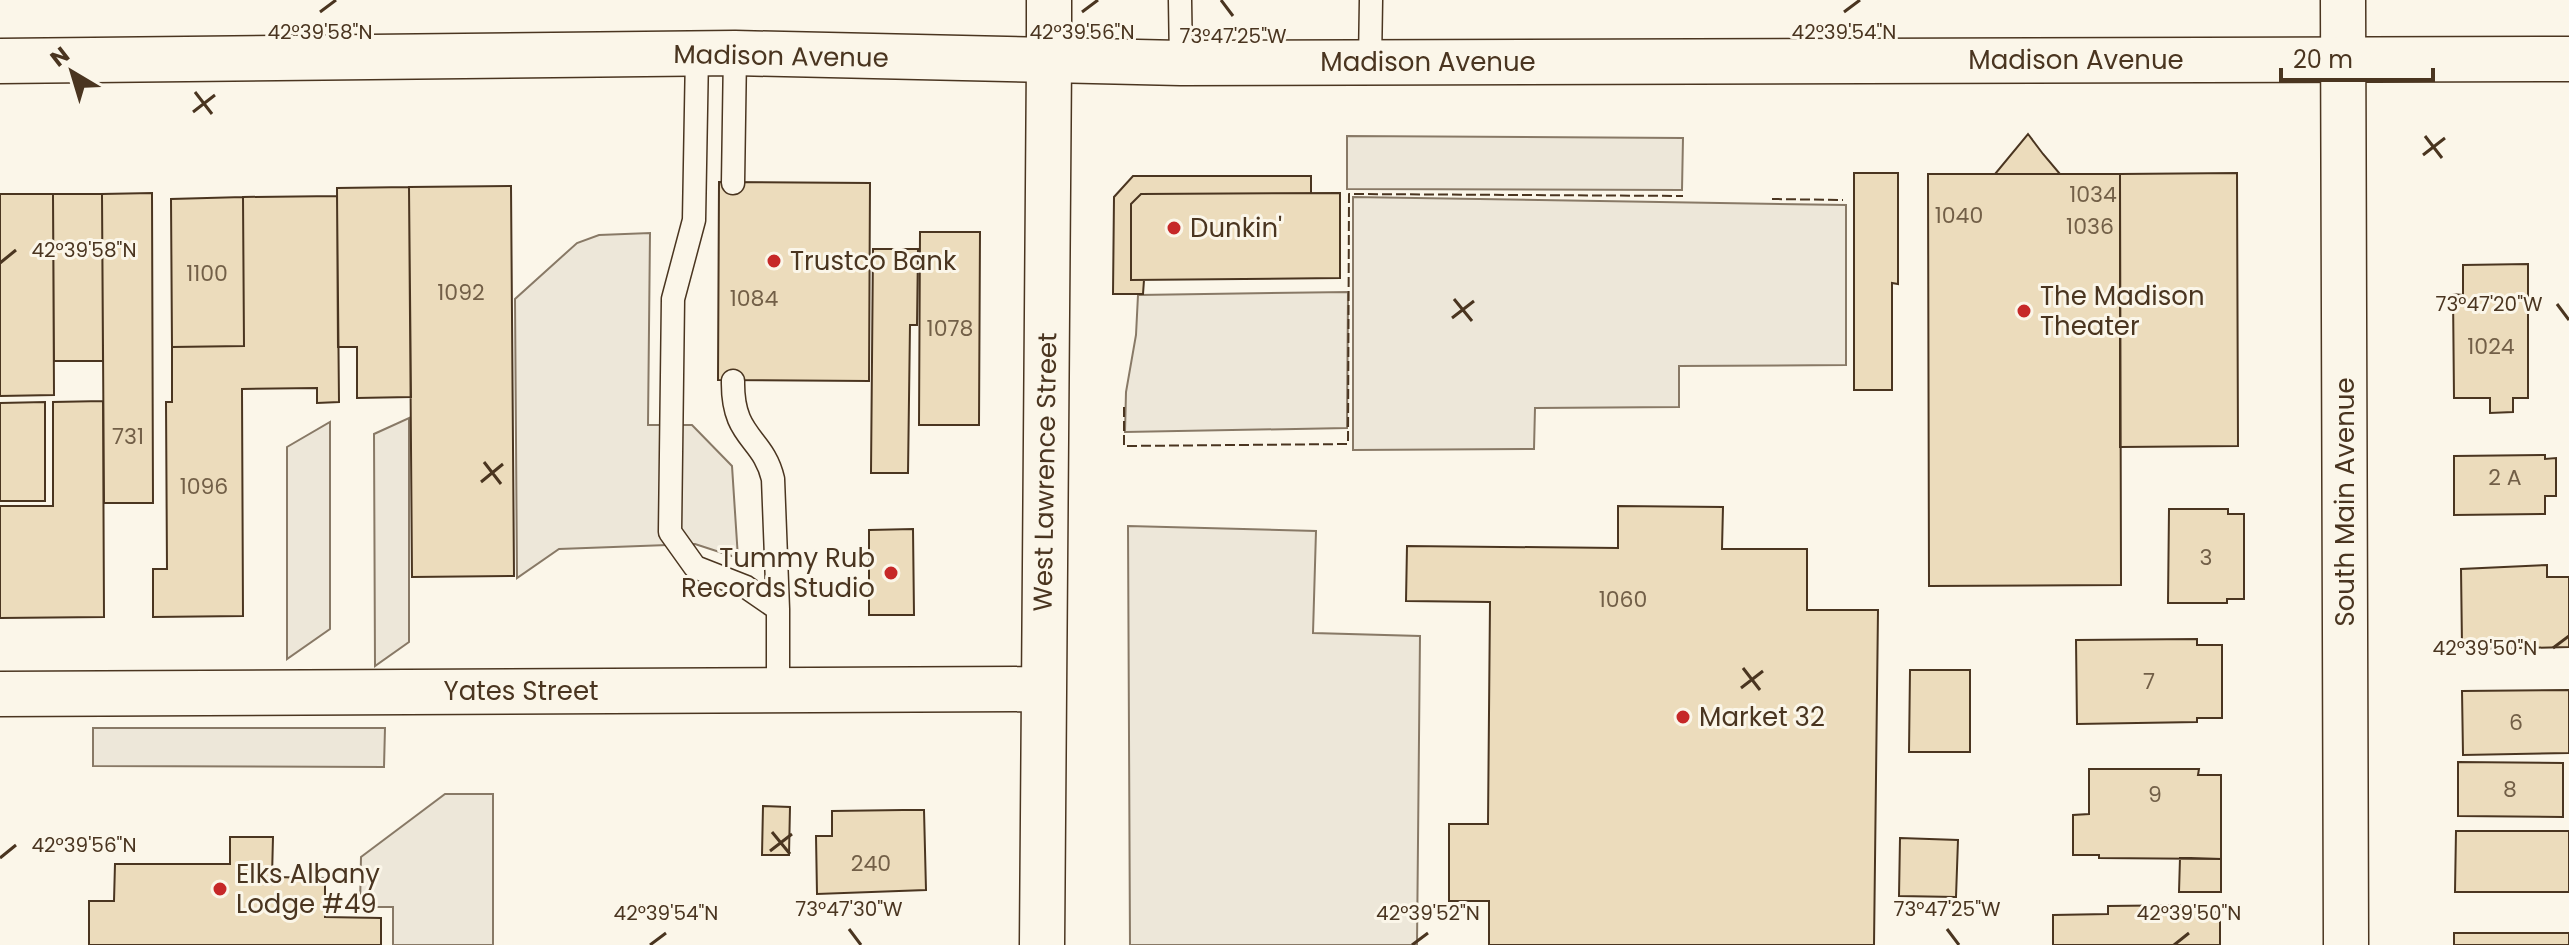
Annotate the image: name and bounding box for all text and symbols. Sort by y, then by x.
text: 42°39'58"N [268,18,372,46]
text: 42°39'56"N [1030,18,1135,46]
text: 42°39'54"N [1792,18,1896,46]
text: 73°47'25"W [1180,22,1287,50]
north arrow [32,32,112,112]
scale bar [2281,32,2433,82]
street label: Madison Avenue [673,36,889,76]
text: N [44,39,76,74]
street label: Madison Avenue [1968,42,2184,78]
text: 20 m [2293,43,2353,76]
street label: Madison Avenue [1320,44,1536,80]
house number: 1034 [2069,179,2117,210]
house number: 1040 [1935,200,1983,231]
place label: Dunkin' [1190,210,1282,246]
house number: 1036 [2066,211,2114,242]
marker: Dunkin' [1165,219,1183,237]
text: 42°39'58"N [32,236,136,264]
place label: Trustco Bank [790,243,957,279]
marker: Trustco Bank [765,252,783,270]
house number: 1100 [186,258,228,289]
house number: 1092 [437,277,485,308]
place label: The Madison Theater [2040,278,2205,344]
house number: 1084 [730,283,778,314]
text: 73°47'20"W [2436,290,2543,318]
marker: The Madison Theater [2015,302,2033,320]
house number: 1078 [927,313,973,344]
house number: 1024 [2467,331,2515,362]
street label: West Lawrence Street [1025,332,1065,612]
street label: South Main Avenue [2327,377,2363,627]
house number: 731 [112,421,144,452]
house number: 2 A [2488,462,2522,493]
house number: 1096 [180,471,228,502]
place label: Tummy Rub Records Studio [681,540,875,606]
house number: 3 [2200,542,2212,573]
marker: Tummy Rub Records Studio [882,564,900,582]
house number: 1060 [1599,584,1647,615]
text: 42°39'50"N [2433,634,2537,662]
house number: 7 [2143,666,2155,697]
street label: Yates Street [444,673,599,709]
place label: Market 32 [1699,699,1825,735]
house number: 6 [2509,707,2523,738]
marker: Market 32 [1674,708,1692,726]
house number: 8 [2503,774,2517,805]
house number: 9 [2148,779,2162,810]
text: 42°39'56"N [32,831,137,859]
house number: 240 [851,848,891,879]
place label: Elks Albany Lodge #49 [236,856,380,922]
marker: Elks Albany Lodge #49 [211,880,229,898]
text: 73°47'30"W [795,895,903,923]
text: 73°47'25"W [1894,895,2001,923]
text: 42°39'54"N [614,899,718,927]
text: 42°39'52"N [1376,899,1480,927]
text: 42°39'50"N [2137,899,2241,927]

